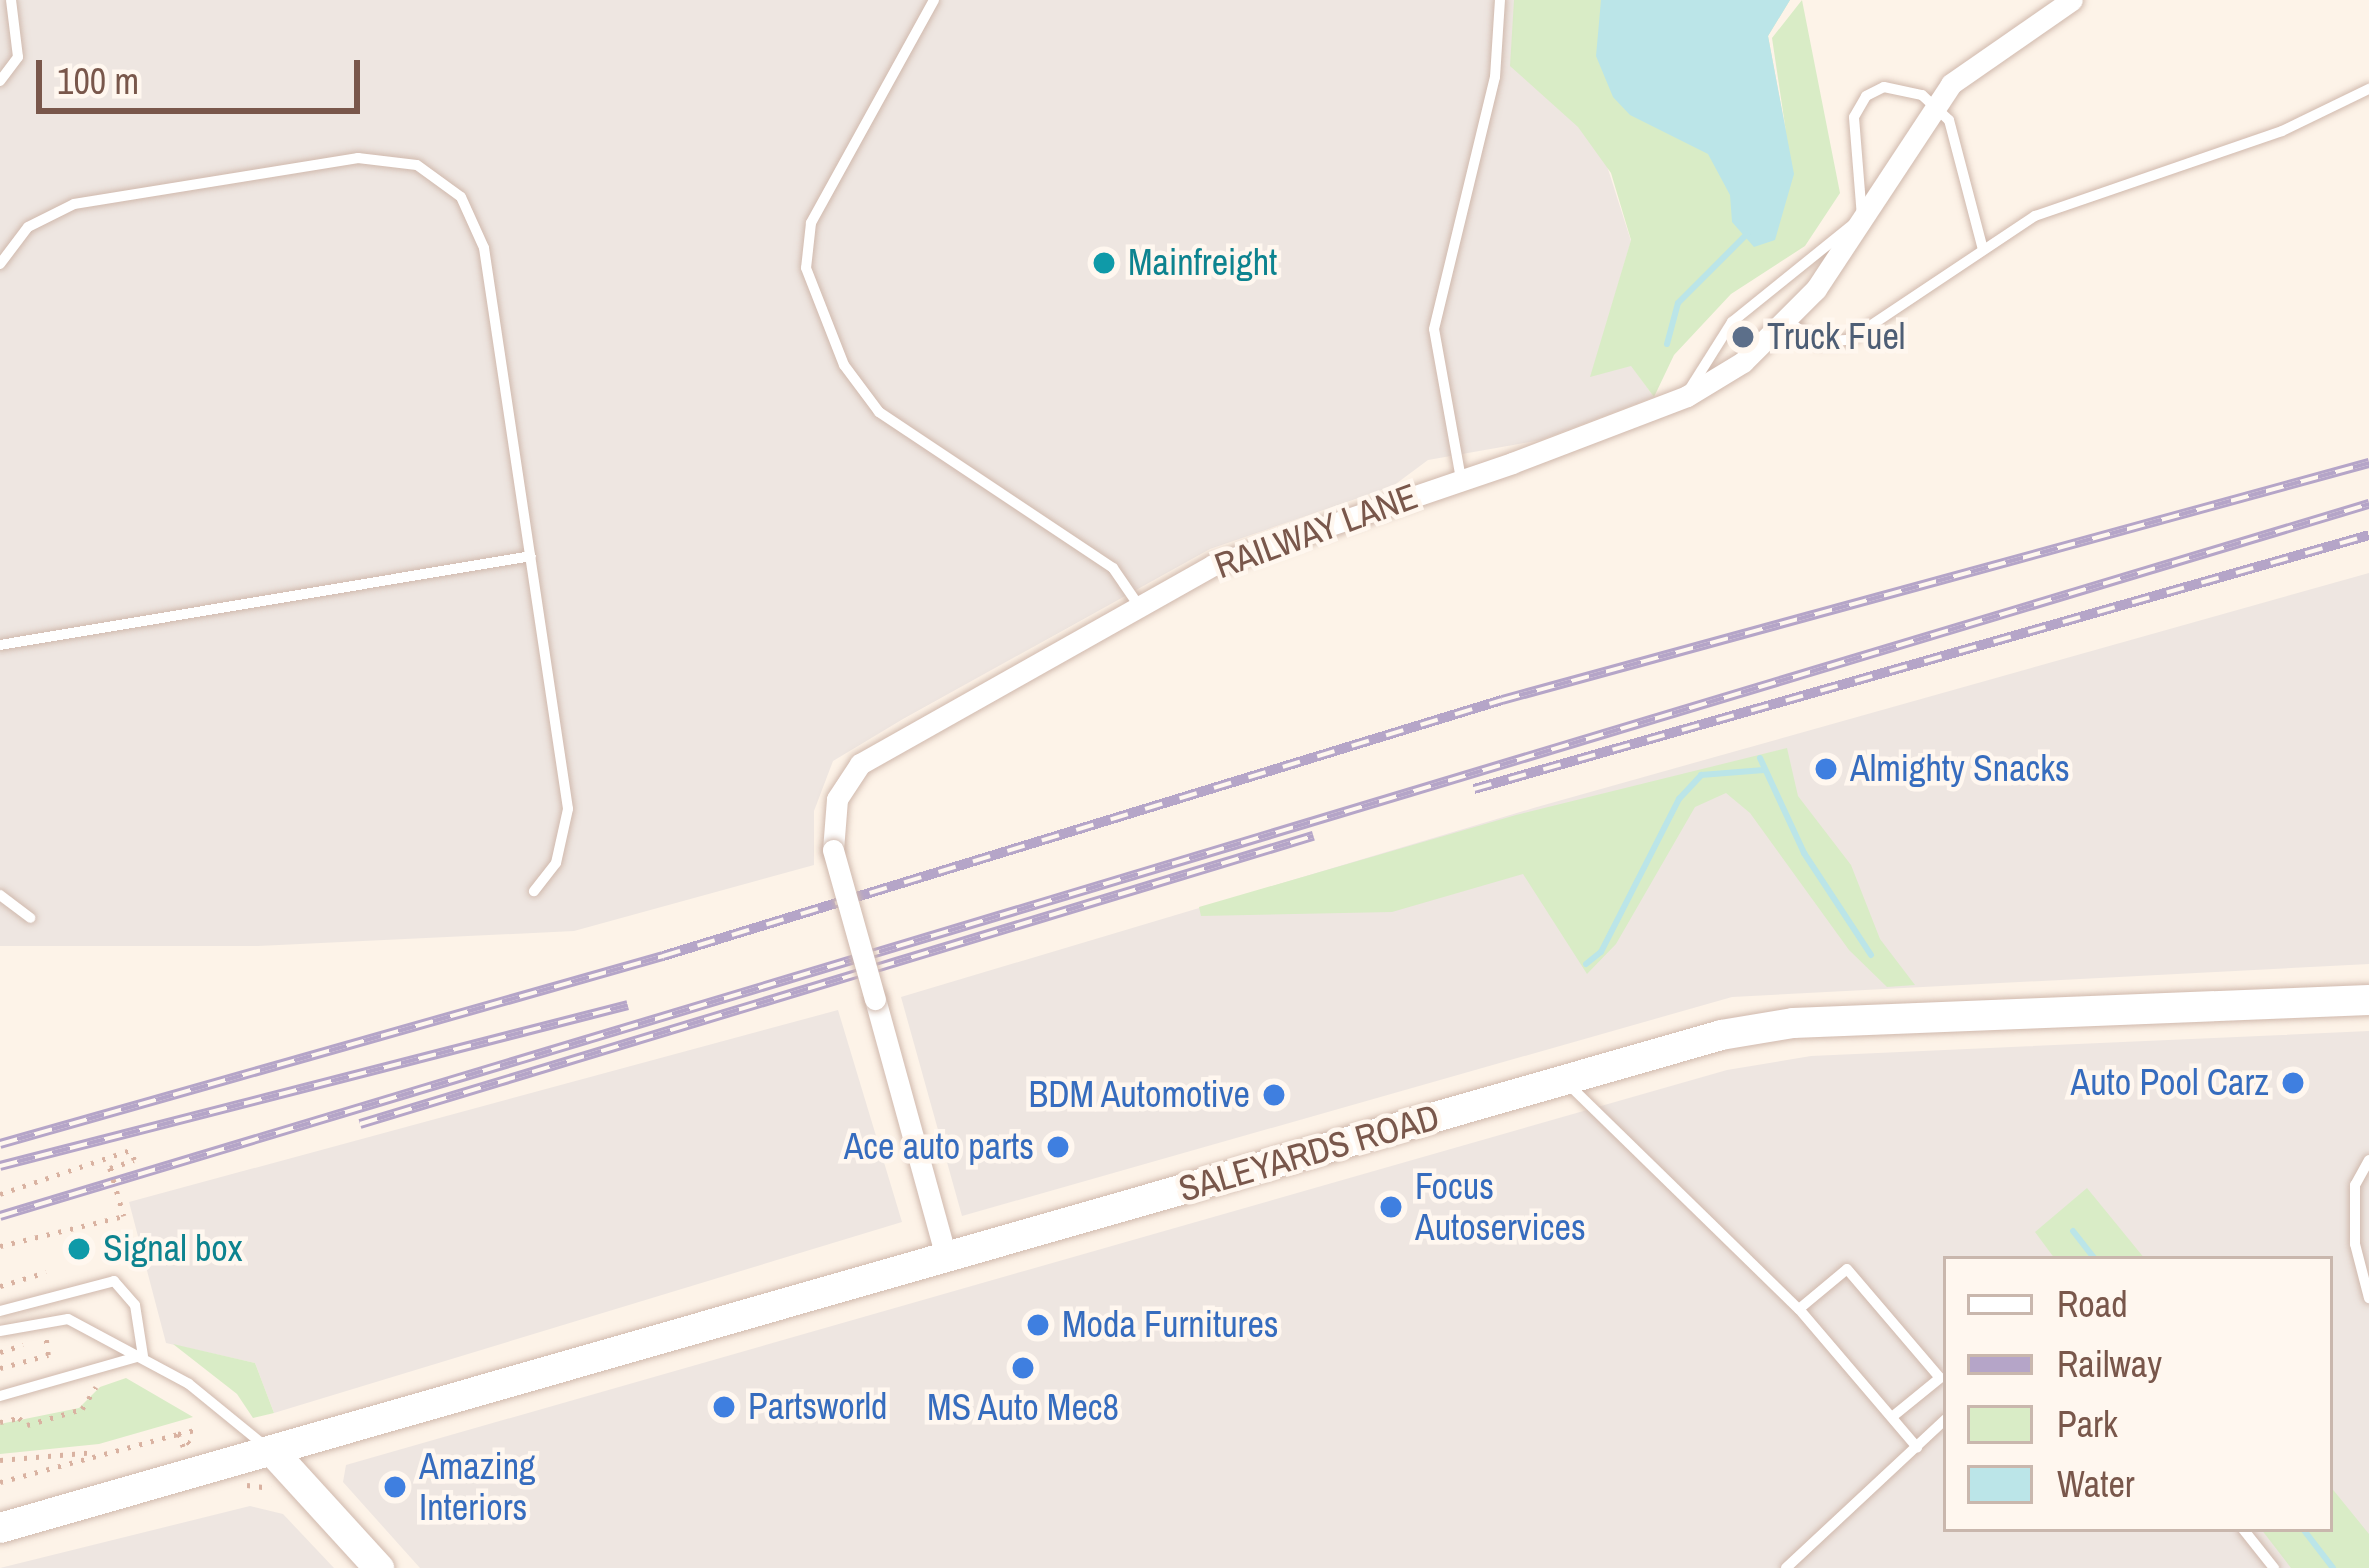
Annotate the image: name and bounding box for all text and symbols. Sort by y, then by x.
scale bar [42,36,366,110]
text: 100 m [57,57,139,105]
place label: Mainfreight [1128,241,1277,285]
marker: Mainfreight [1091,250,1117,276]
place label: Truck Fuel [1767,315,1905,359]
marker: Truck Fuel [1730,324,1756,350]
street label: RAILWAY LANE [1209,474,1423,588]
place label: Almighty Snacks [1850,747,2070,791]
marker: Almighty Snacks [1813,756,1839,782]
place label: Auto Pool Carz [2070,1061,2269,1105]
marker: Auto Pool Carz [2280,1070,2306,1096]
place label: BDM Automotive [1027,1073,1250,1117]
marker: BDM Automotive [1261,1082,1287,1108]
street label: SALEYARDS ROAD [1174,1095,1444,1211]
place label: Ace auto parts [844,1125,1034,1169]
marker: Ace auto parts [1045,1134,1071,1160]
place label: Focus Autoservices [1415,1164,1586,1249]
marker: Focus Autoservices [1378,1194,1404,1220]
place label: Signal box [103,1227,242,1271]
marker: Signal box [66,1236,92,1262]
legend [1943,1256,2333,1532]
text: Road [2057,1280,2128,1328]
place label: Moda Furnitures [1062,1303,1279,1347]
marker: Moda Furnitures [1025,1312,1051,1338]
text: Railway [2057,1340,2162,1388]
marker: MS Auto Mec8 [1010,1355,1036,1381]
place label: Partsworld [748,1385,887,1429]
place label: MS Auto Mec8 [926,1386,1120,1430]
marker: Partsworld [711,1394,737,1420]
text: Park [2057,1400,2118,1448]
place label: Amazing Interiors [419,1444,535,1529]
text: Water [2057,1460,2135,1508]
marker: Amazing Interiors [382,1474,408,1500]

